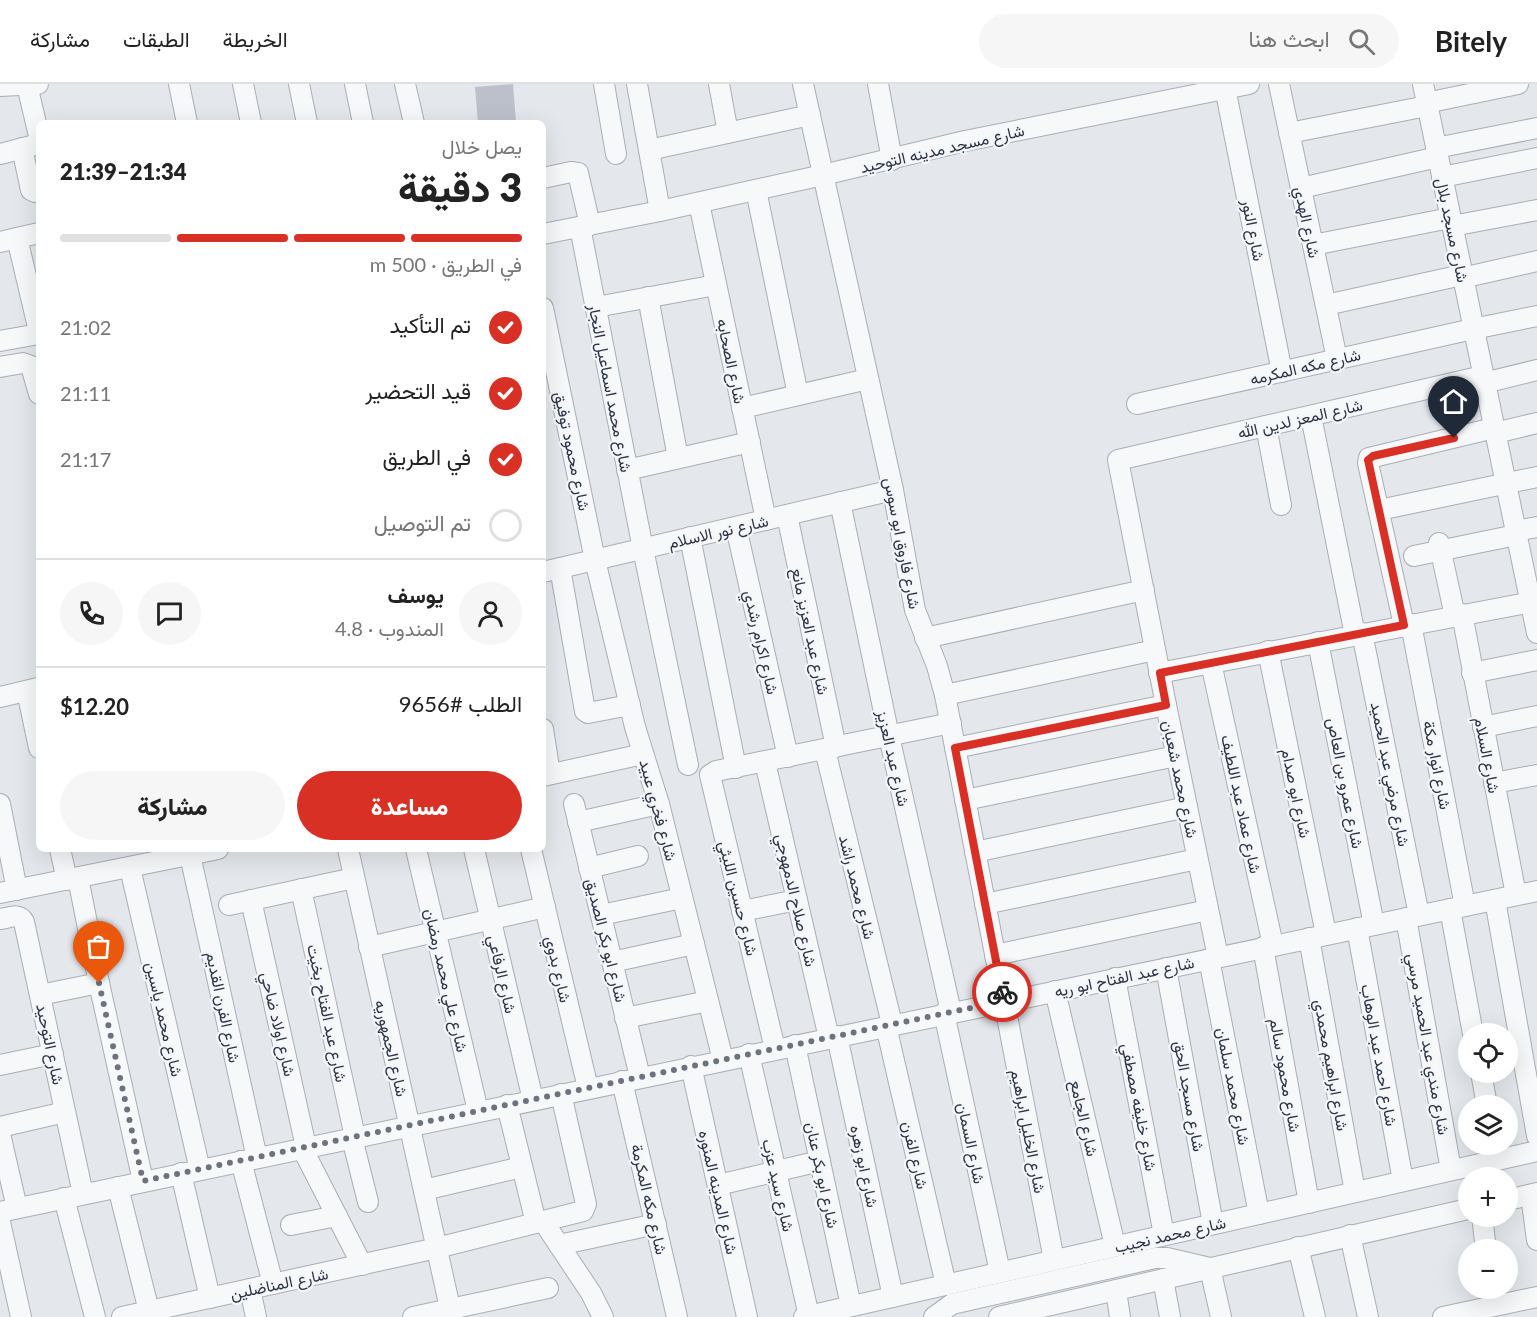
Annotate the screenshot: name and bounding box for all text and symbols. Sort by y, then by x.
search box [979,14,1399,68]
text: Bitely [1435,24,1507,58]
text: ابحث هنا [1249,25,1330,52]
icon: search [1345,25,1378,58]
text: مشاركة [30,26,90,51]
text: الطبقات [123,26,190,51]
text: الخريطة [223,26,288,51]
street label: شارع مسجد مدينه التوحيد [858,120,1027,179]
text: يصل خلال [442,134,522,158]
text: 21:34–21:39 [60,158,187,185]
text: 3 دقيقة [398,164,522,210]
street label: شارع مسجد بلال [1430,176,1473,285]
street label: شارع الهدي [1286,185,1325,260]
street label: شارع النور [1236,196,1269,263]
text: في الطريق · 500 m [370,252,522,276]
street label: شارع محمد اسماعيل النجار [582,301,637,474]
text: تم التأكيد [390,311,471,338]
icon: check [489,311,522,344]
text: 21:02 [60,315,111,339]
street label: شارع الصحابه [711,317,750,406]
street label: شارع مكه المكرمه [1248,344,1363,391]
pin [1428,376,1479,438]
text: قيد التحضير [365,377,471,404]
icon: check [489,377,522,410]
text: 21:11 [60,381,111,405]
icon: home [1437,385,1470,418]
street label: شارع محمود توفيق [548,390,595,513]
street label: شارع المعز لدين الله [1236,394,1365,445]
text: في الطريق [382,443,471,470]
icon: check [489,443,522,476]
text: 21:17 [60,447,111,471]
street label: شارع فاروق ابو سوس [878,476,925,611]
text: تم التوصيل [374,509,471,536]
street label: شارع نور الاسلام [666,510,771,555]
street label: شارع عبد العزيز مانع [785,566,834,697]
text: يوسف [388,581,444,608]
button: phone [60,582,123,645]
button: chat [138,582,201,645]
button: person [459,582,522,645]
street label: شارع اكرام رشدي [736,588,783,697]
text: المندوب · 4.8 [335,616,444,640]
text: الطلب #9656 [399,690,522,717]
text: $12.20 [60,693,129,720]
street label: شارع مرضي عبد الحميد [1363,700,1414,849]
street label: شارع عبد العزيز [871,707,914,809]
street label: شارع السلام [1468,715,1505,795]
street label: شارع عمرو بن العاص [1321,716,1368,851]
street label: شارع محمد شعبان [1156,718,1203,840]
street label: شارع انوار مكة [1417,719,1456,812]
street label: شارع عماد عبد اللطيف [1215,733,1266,876]
street label: شارع ابو صدام [1275,746,1316,840]
street label: شارع فخري عبيد [632,757,682,864]
button: مشاركة [60,771,285,840]
button: مساعدة [297,771,522,840]
street label: شارع صلاح الدمهوجي [768,832,822,969]
street label: شارع محمد راشد [833,833,880,942]
street label: شارع حسين الليثي [711,839,762,959]
street label: شارع ابو بكر الصديق [580,876,632,1005]
street label: شارع علي محمد رمضان [416,906,473,1055]
pin [73,921,124,983]
icon: bag [82,930,115,963]
street label: شارع الرفاعي [480,933,521,1016]
street label: شارع بدوي [537,934,576,1005]
street label: شارع عبد الفتاح بخيت [301,942,352,1084]
street label: شارع الفرن القديم [200,950,245,1065]
street label: شارع عبد الفتاح ابو ريه [1052,952,1196,1003]
street label: شارع مندي عبد الحميد مرسي [1399,952,1454,1137]
street label: شارع محمد ياسين [140,960,187,1079]
courier [972,962,1032,1022]
street label: شارع اولاد ضاحي [253,970,300,1079]
icon: bike [986,976,1019,1009]
street label: شارع احمد عبد الوهاب [1355,983,1402,1128]
street label: شارع الجمهوريه [369,998,412,1099]
street label: شارع ابراهيم محمدي [1306,998,1353,1133]
street label: شارع التوحيد [30,1002,69,1087]
street label: شارع محمود سالم [1264,1017,1305,1134]
map controls [1458,1023,1518,1299]
button: locate [1458,1023,1518,1083]
street label: شارع محمد سلمان [1210,1026,1255,1147]
street label: شارع مسجد الحق [1168,1039,1209,1153]
street label: شارع خليفه مصطفي [1113,1042,1162,1173]
street label: شارع الخليل ابراهيم [1005,1067,1050,1195]
street label: شارع الجامع [1064,1078,1103,1159]
button: layers [1458,1095,1518,1155]
street label: شارع السمان [951,1101,990,1186]
street label: شارع الفرن [896,1119,933,1191]
street label: شارع ابو بكر عنان [800,1120,844,1230]
street label: شارع ابو زهره [844,1123,883,1210]
street label: شارع المدينه المنوره [693,1128,743,1257]
street label: شارع سيد عزب [756,1137,799,1234]
street label: شارع مكه المكرمة [625,1142,672,1257]
button: + [1458,1167,1518,1227]
street label: شارع محمد نجيب [1112,1212,1228,1259]
button: − [1458,1239,1518,1299]
street label: شارع المناضلين [228,1263,330,1306]

